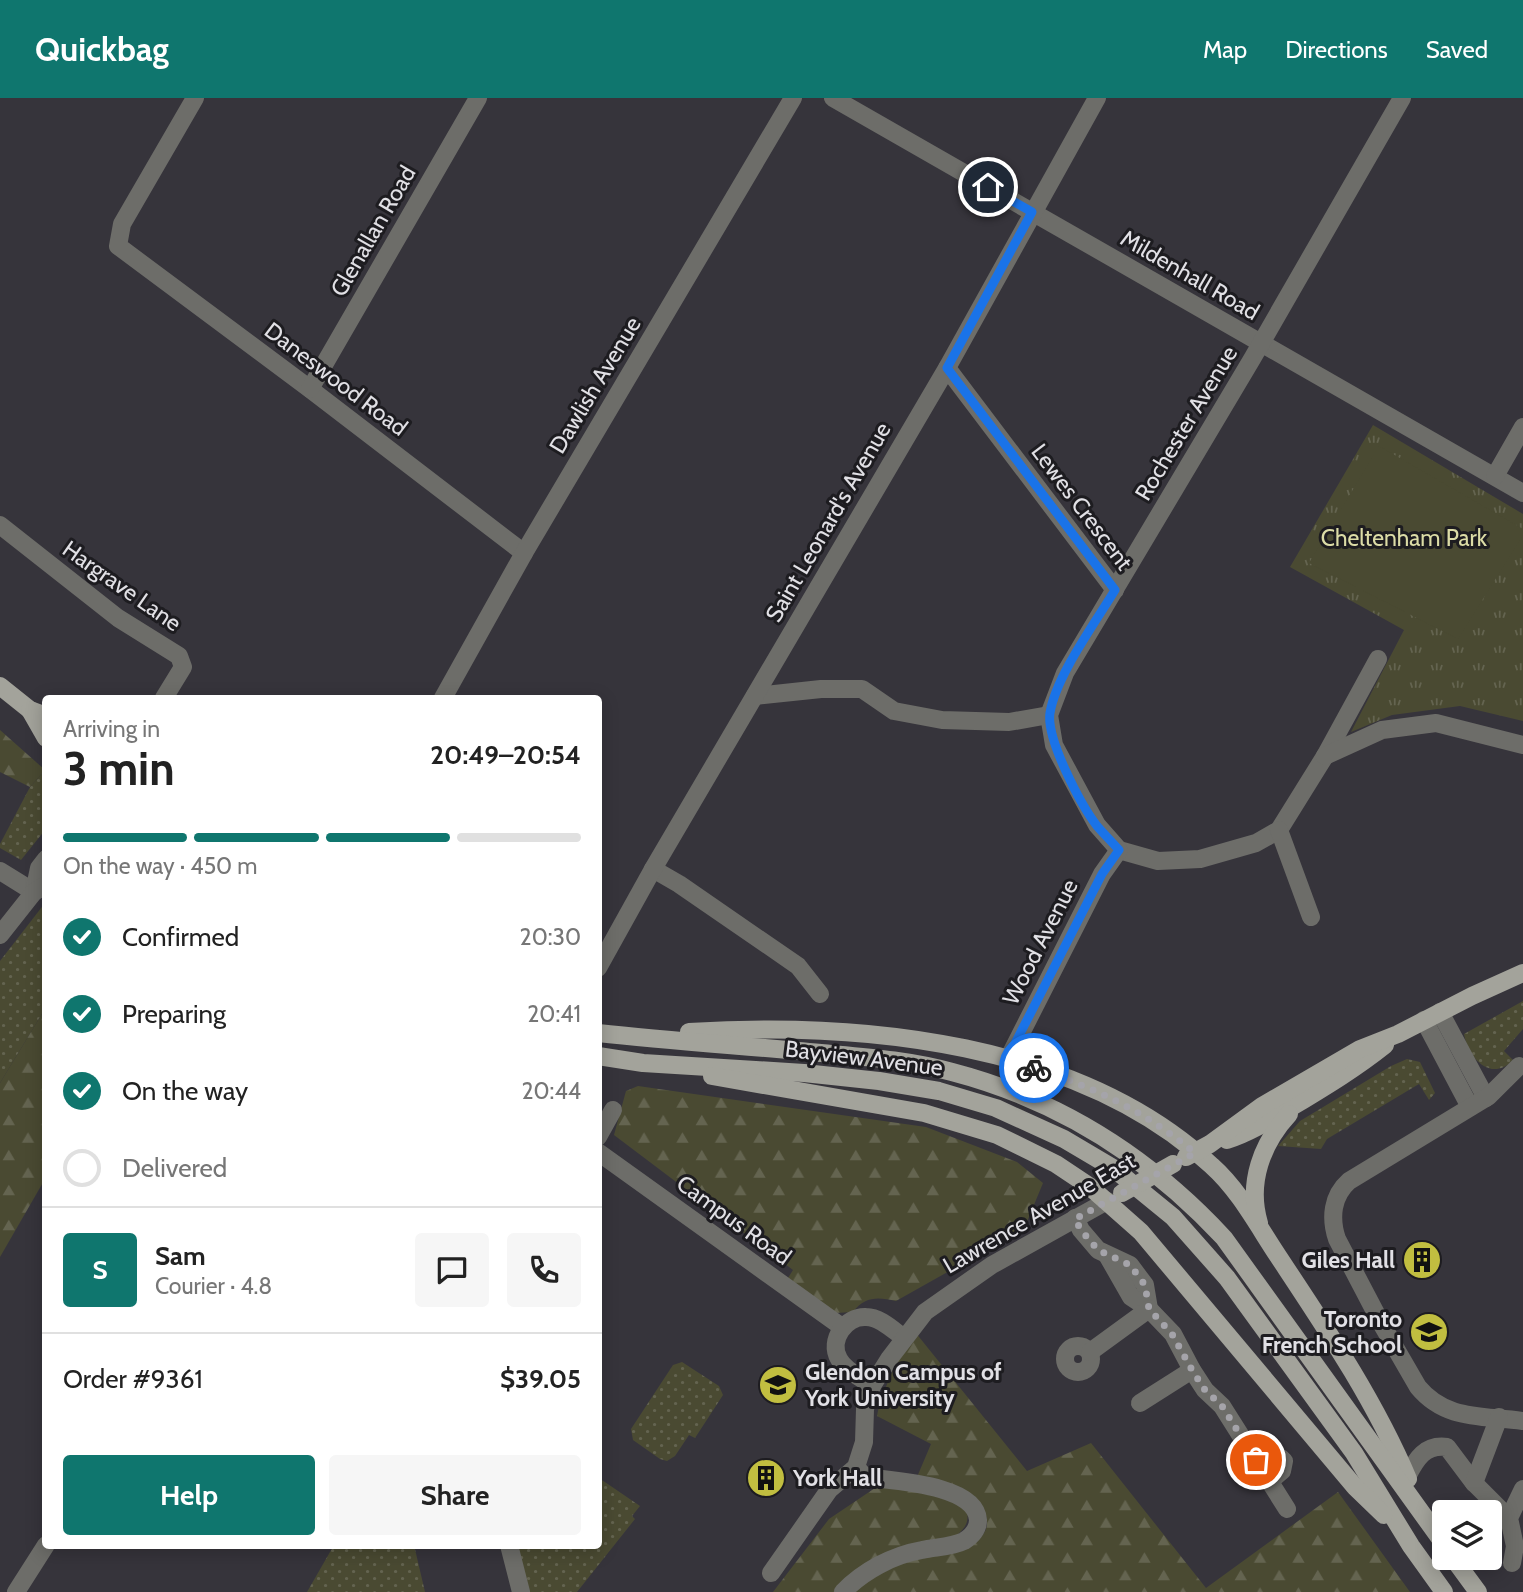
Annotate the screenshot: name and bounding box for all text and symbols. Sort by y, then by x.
text: Quickbag [35,29,169,69]
text: Map [1203,35,1247,64]
text: Directions [1285,35,1388,64]
text: Saved [1426,35,1488,64]
pin [958,157,1018,217]
street label: Glenallan Road [324,161,422,301]
icon: home [969,168,1007,206]
street label: Mildenhall Road [1116,224,1264,326]
street label: Dawlish Avenue [543,311,647,458]
street label: Daneswood Road [259,316,413,442]
street label: Rochester Avenue [1129,341,1243,505]
street label: Saint Leonard's Avenue [759,417,897,627]
street label: Lewes Crescent [1025,438,1139,576]
park label: Cheltenham Park [1321,524,1488,552]
street label: Hargrave Lane [57,535,187,637]
text: Arriving in [63,715,160,743]
text: 20:49–20:54 [430,739,581,771]
text: 3 min [63,741,175,797]
text: On the way · 450 m [63,852,258,880]
street label: Wood Avenue [996,874,1084,1009]
icon: check [63,918,101,956]
text: Confirmed [122,921,239,953]
text: 20:30 [520,923,581,951]
icon: check [63,995,101,1033]
text: Preparing [122,998,226,1030]
text: 20:41 [527,1000,581,1028]
courier [999,1033,1069,1103]
street label: Bayview Avenue [784,1034,945,1082]
icon: bike [1015,1049,1053,1087]
icon: check [63,1072,101,1110]
text: On the way [122,1075,248,1107]
text: 20:44 [522,1077,581,1105]
street label: Lawrence Avenue East [938,1147,1140,1279]
text: Delivered [122,1152,227,1184]
street label: Campus Road [671,1169,797,1271]
button: chat [415,1233,489,1307]
button: phone [507,1233,581,1307]
building icon: Giles Hall [1401,1239,1443,1281]
text: Sam [155,1240,206,1272]
place label: Giles Hall [1302,1246,1395,1274]
text: S [92,1254,108,1286]
text: Courier · 4.8 [155,1272,272,1300]
place label: Toronto French School [1262,1305,1402,1359]
school or university icon: Toronto French School [1408,1311,1450,1353]
place label: Glendon Campus of York University [804,1358,1002,1412]
text: Order #9361 [63,1363,203,1395]
text: $39.05 [500,1363,581,1395]
school or university icon: Glendon Campus of York University [757,1364,799,1406]
pin [1226,1430,1286,1490]
icon: bag [1237,1441,1275,1479]
button: Help [63,1455,315,1535]
button: Share [329,1455,581,1535]
building icon: York Hall [745,1457,787,1499]
place label: York Hall [792,1464,882,1492]
map controls [1432,1500,1502,1570]
button: layers [1432,1500,1502,1570]

